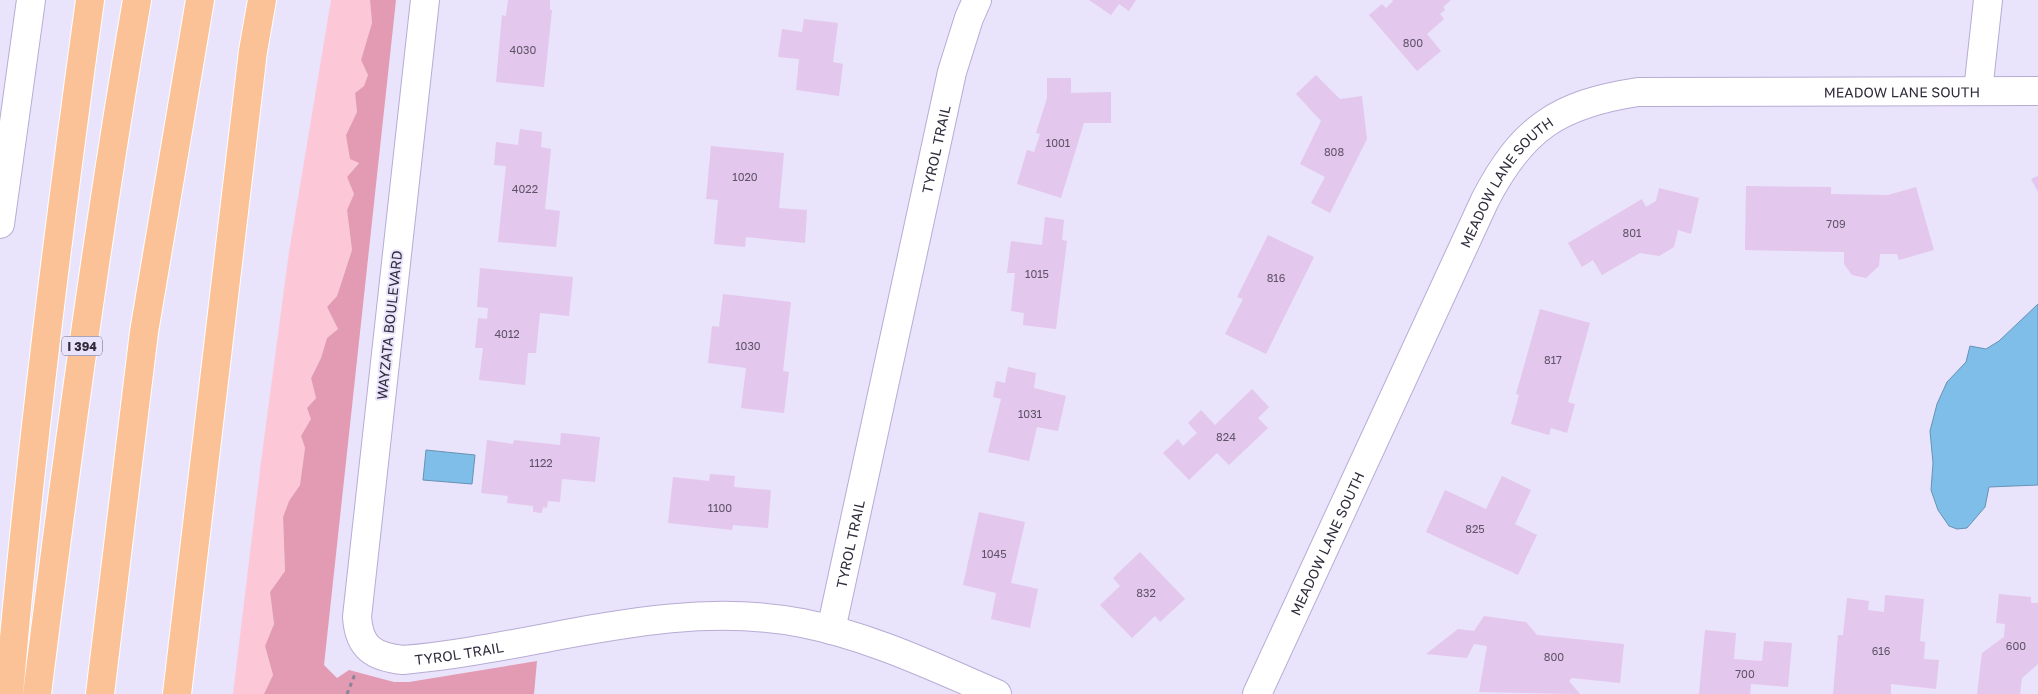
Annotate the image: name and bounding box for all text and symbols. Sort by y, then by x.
house number: 800 [1403,36,1423,49]
house number: 4030 [510,43,537,56]
street label: MEADOW LANE SOUTH [1824,83,1980,100]
street label: TYROL TRAIL [917,104,953,195]
street label: MEADOW LANE SOUTH [1456,113,1556,250]
house number: 1001 [1046,136,1070,149]
house number: 808 [1324,145,1344,158]
house number: 1020 [732,170,758,183]
house number: 4022 [512,182,538,195]
house number: 709 [1826,217,1846,230]
house number: 801 [1623,226,1641,239]
street label: WAYZATA BOULEVARD [373,250,405,400]
house number: 1015 [1025,267,1049,280]
house number: 816 [1267,271,1286,284]
house number: 4012 [494,327,520,340]
road number: I 394 [62,336,102,356]
house number: 1030 [735,339,761,352]
house number: 817 [1544,353,1562,366]
house number: 1031 [1018,407,1042,420]
house number: 824 [1216,430,1236,443]
house number: 1122 [529,456,553,469]
street label: MEADOW LANE SOUTH [1286,469,1367,618]
street label: TYROL TRAIL [832,498,867,590]
house number: 1100 [708,501,732,514]
house number: 825 [1465,522,1485,535]
house number: 1045 [981,547,1007,560]
house number: 832 [1136,586,1156,599]
street label: TYROL TRAIL [414,637,505,667]
house number: 600 [2006,639,2026,652]
house number: 616 [1872,644,1891,657]
house number: 800 [1544,650,1564,663]
house number: 700 [1735,667,1755,680]

